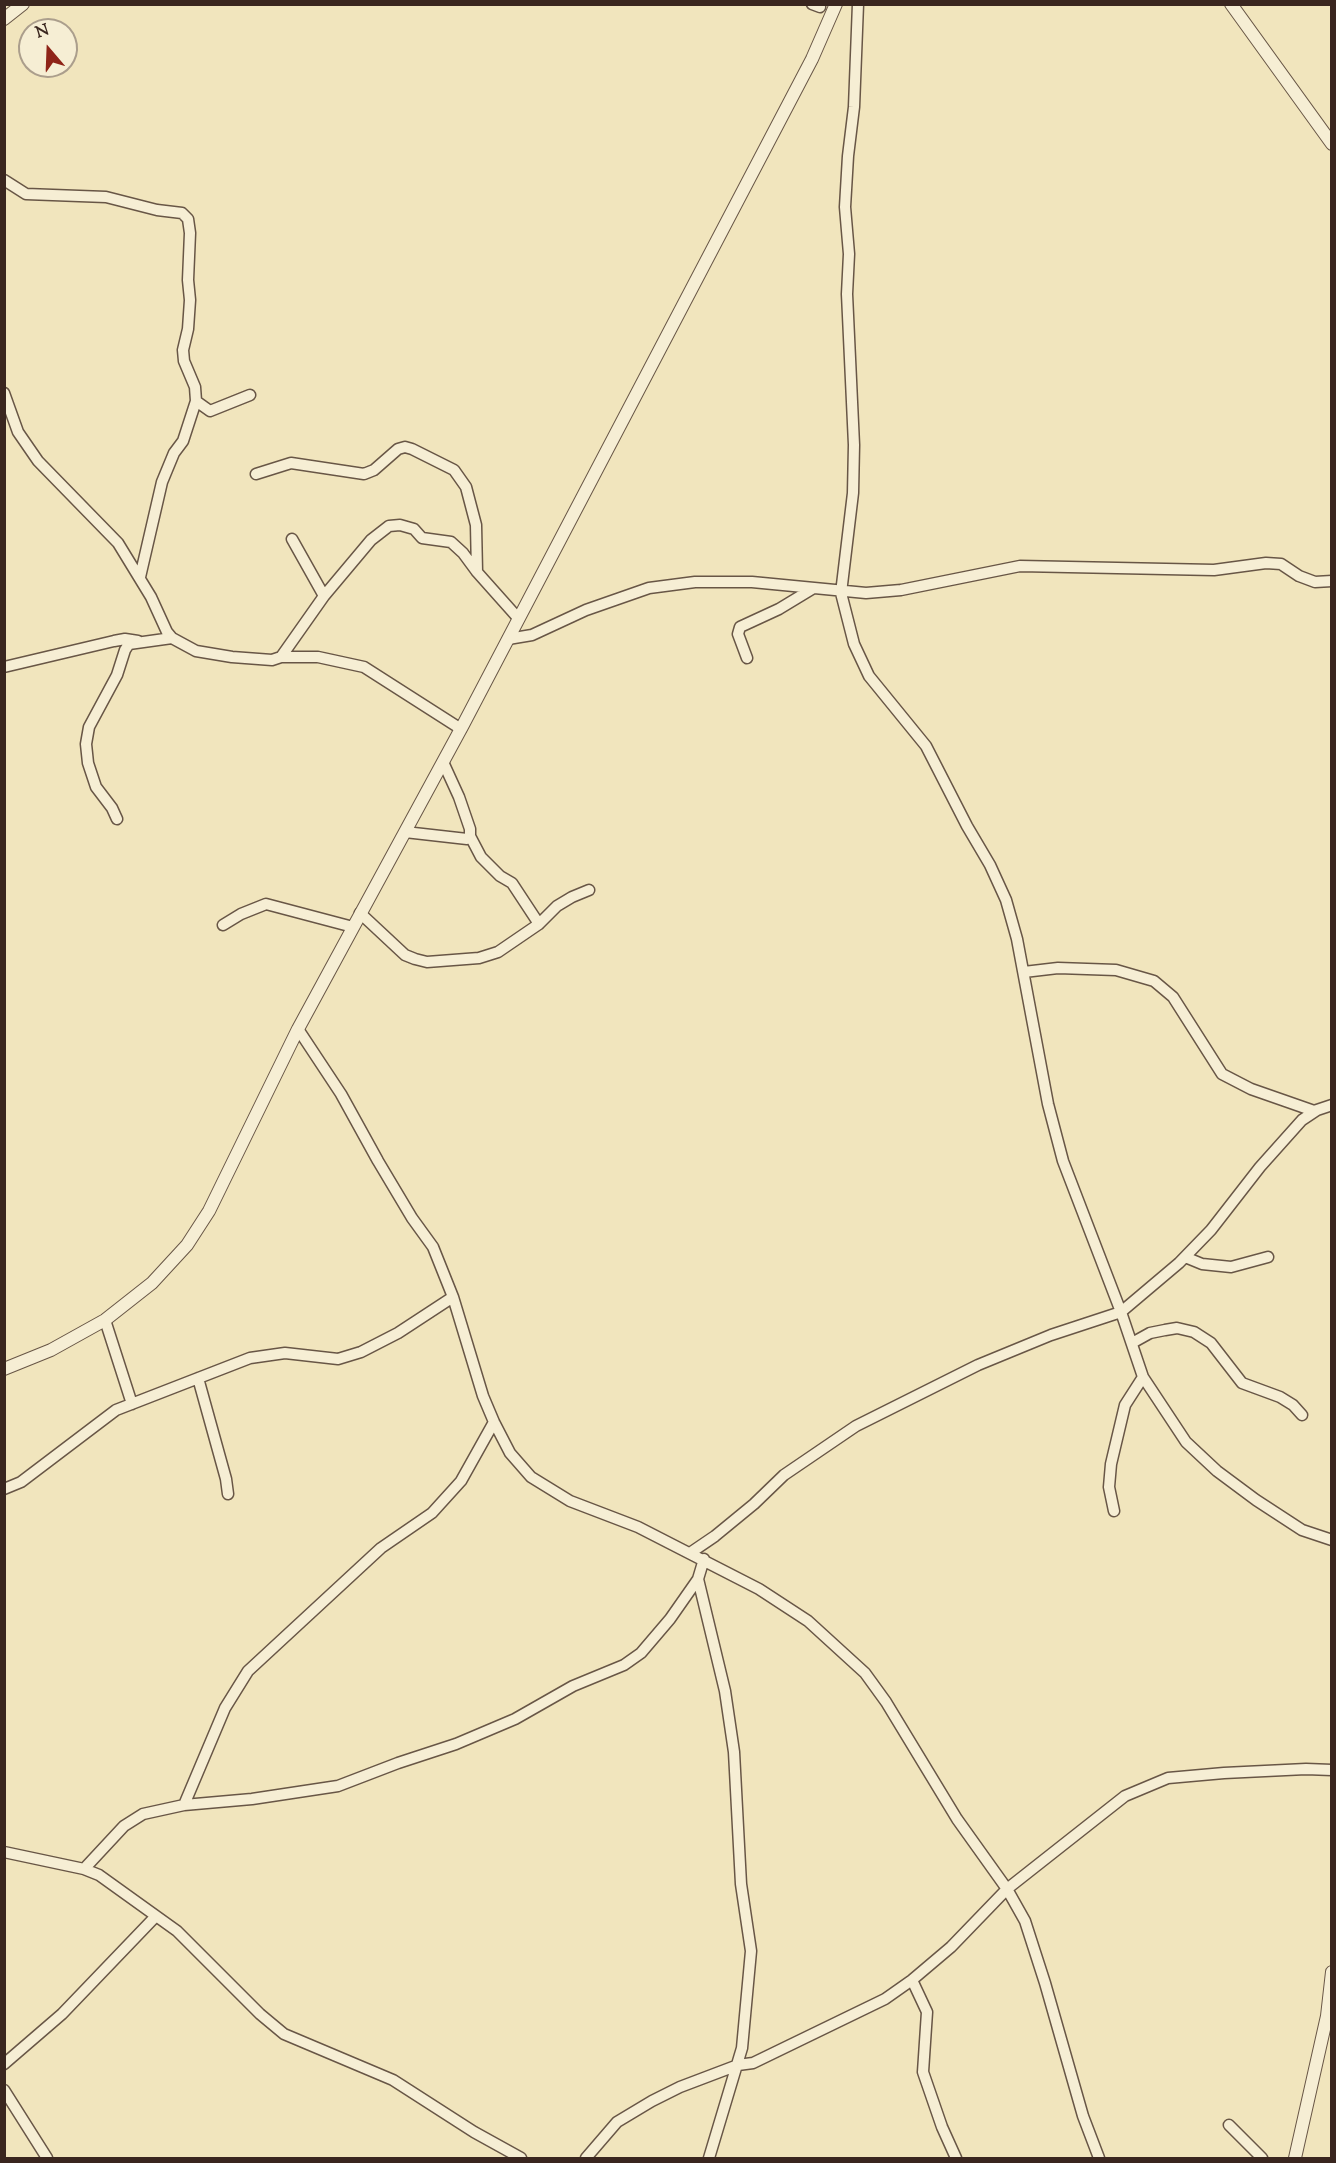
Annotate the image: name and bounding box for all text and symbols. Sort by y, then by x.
north arrow [18,18,78,78]
text: N [33,19,52,45]

